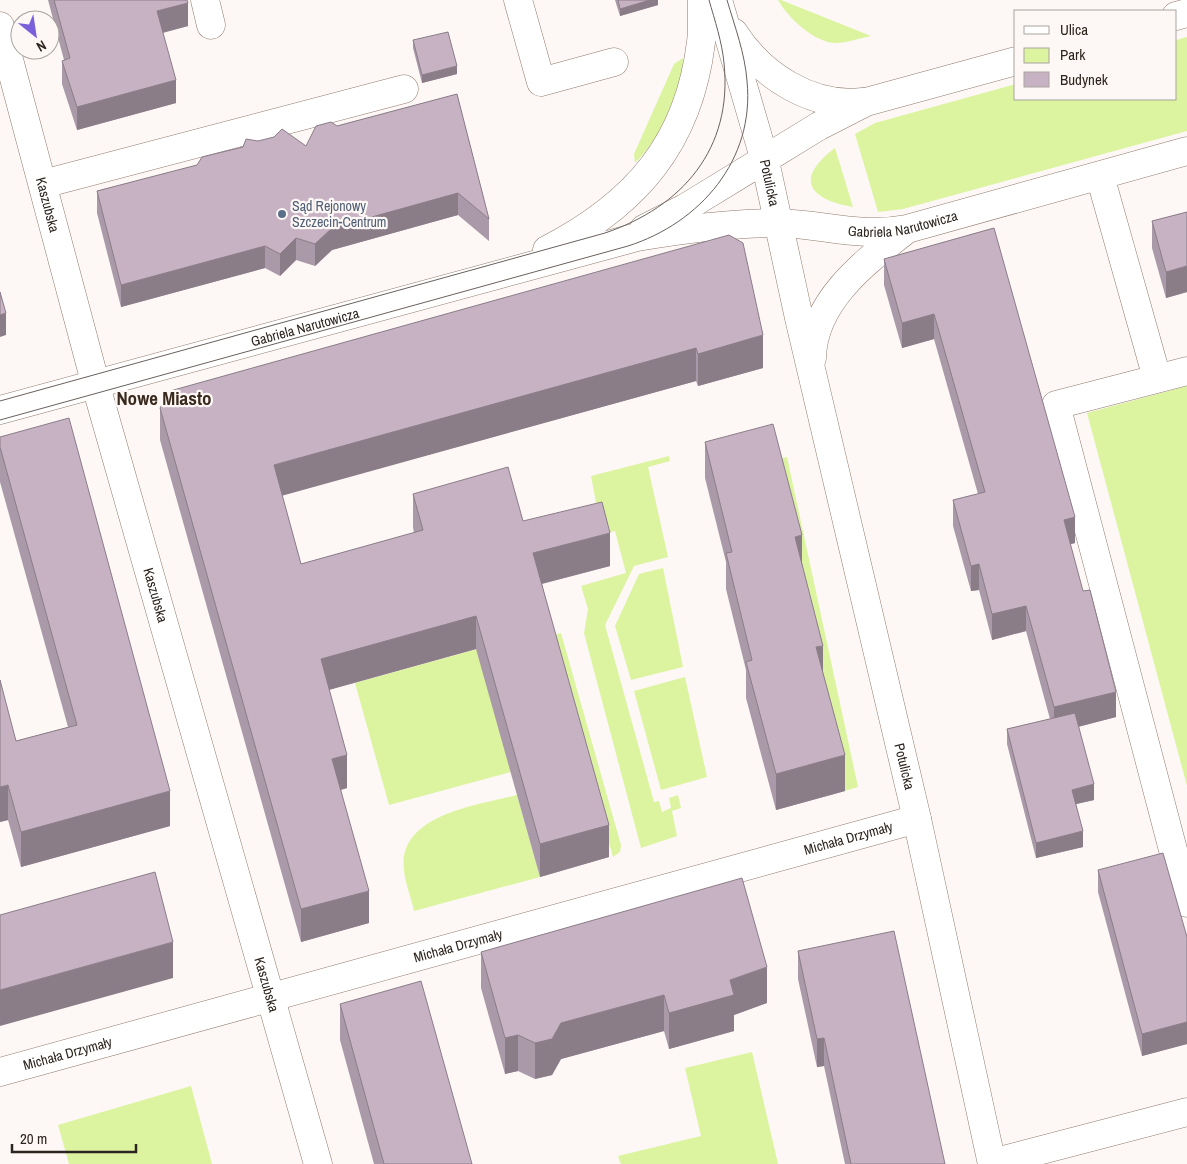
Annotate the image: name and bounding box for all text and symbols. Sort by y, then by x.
north arrow [10,10,60,60]
legend [1014,10,1177,100]
text: Ulica [1060,19,1088,40]
text: N [33,36,50,56]
text: Park [1060,44,1086,65]
text: Budynek [1060,69,1109,90]
street label: Potulicka [756,158,784,208]
street label: Kaszubska [32,175,64,235]
place label: Sąd Rejonowy Szczecin-Centrum [292,197,386,231]
street label: Gabriela Narutowicza [847,206,960,241]
marker: Sąd Rejonowy Szczecin-Centrum [276,208,288,220]
street label: Gabriela Narutowicza [249,304,362,350]
district label: Nowe Miasto [116,385,212,411]
street label: Kaszubska [139,566,172,625]
street label: Potulicka [890,741,919,792]
street label: Michała Drzymały [802,817,895,859]
street label: Michała Drzymały [411,925,505,966]
street label: Kaszubska [250,955,283,1015]
street label: Michała Drzymały [21,1032,114,1074]
scale bar [12,1122,136,1154]
text: 20 m [20,1128,47,1149]

